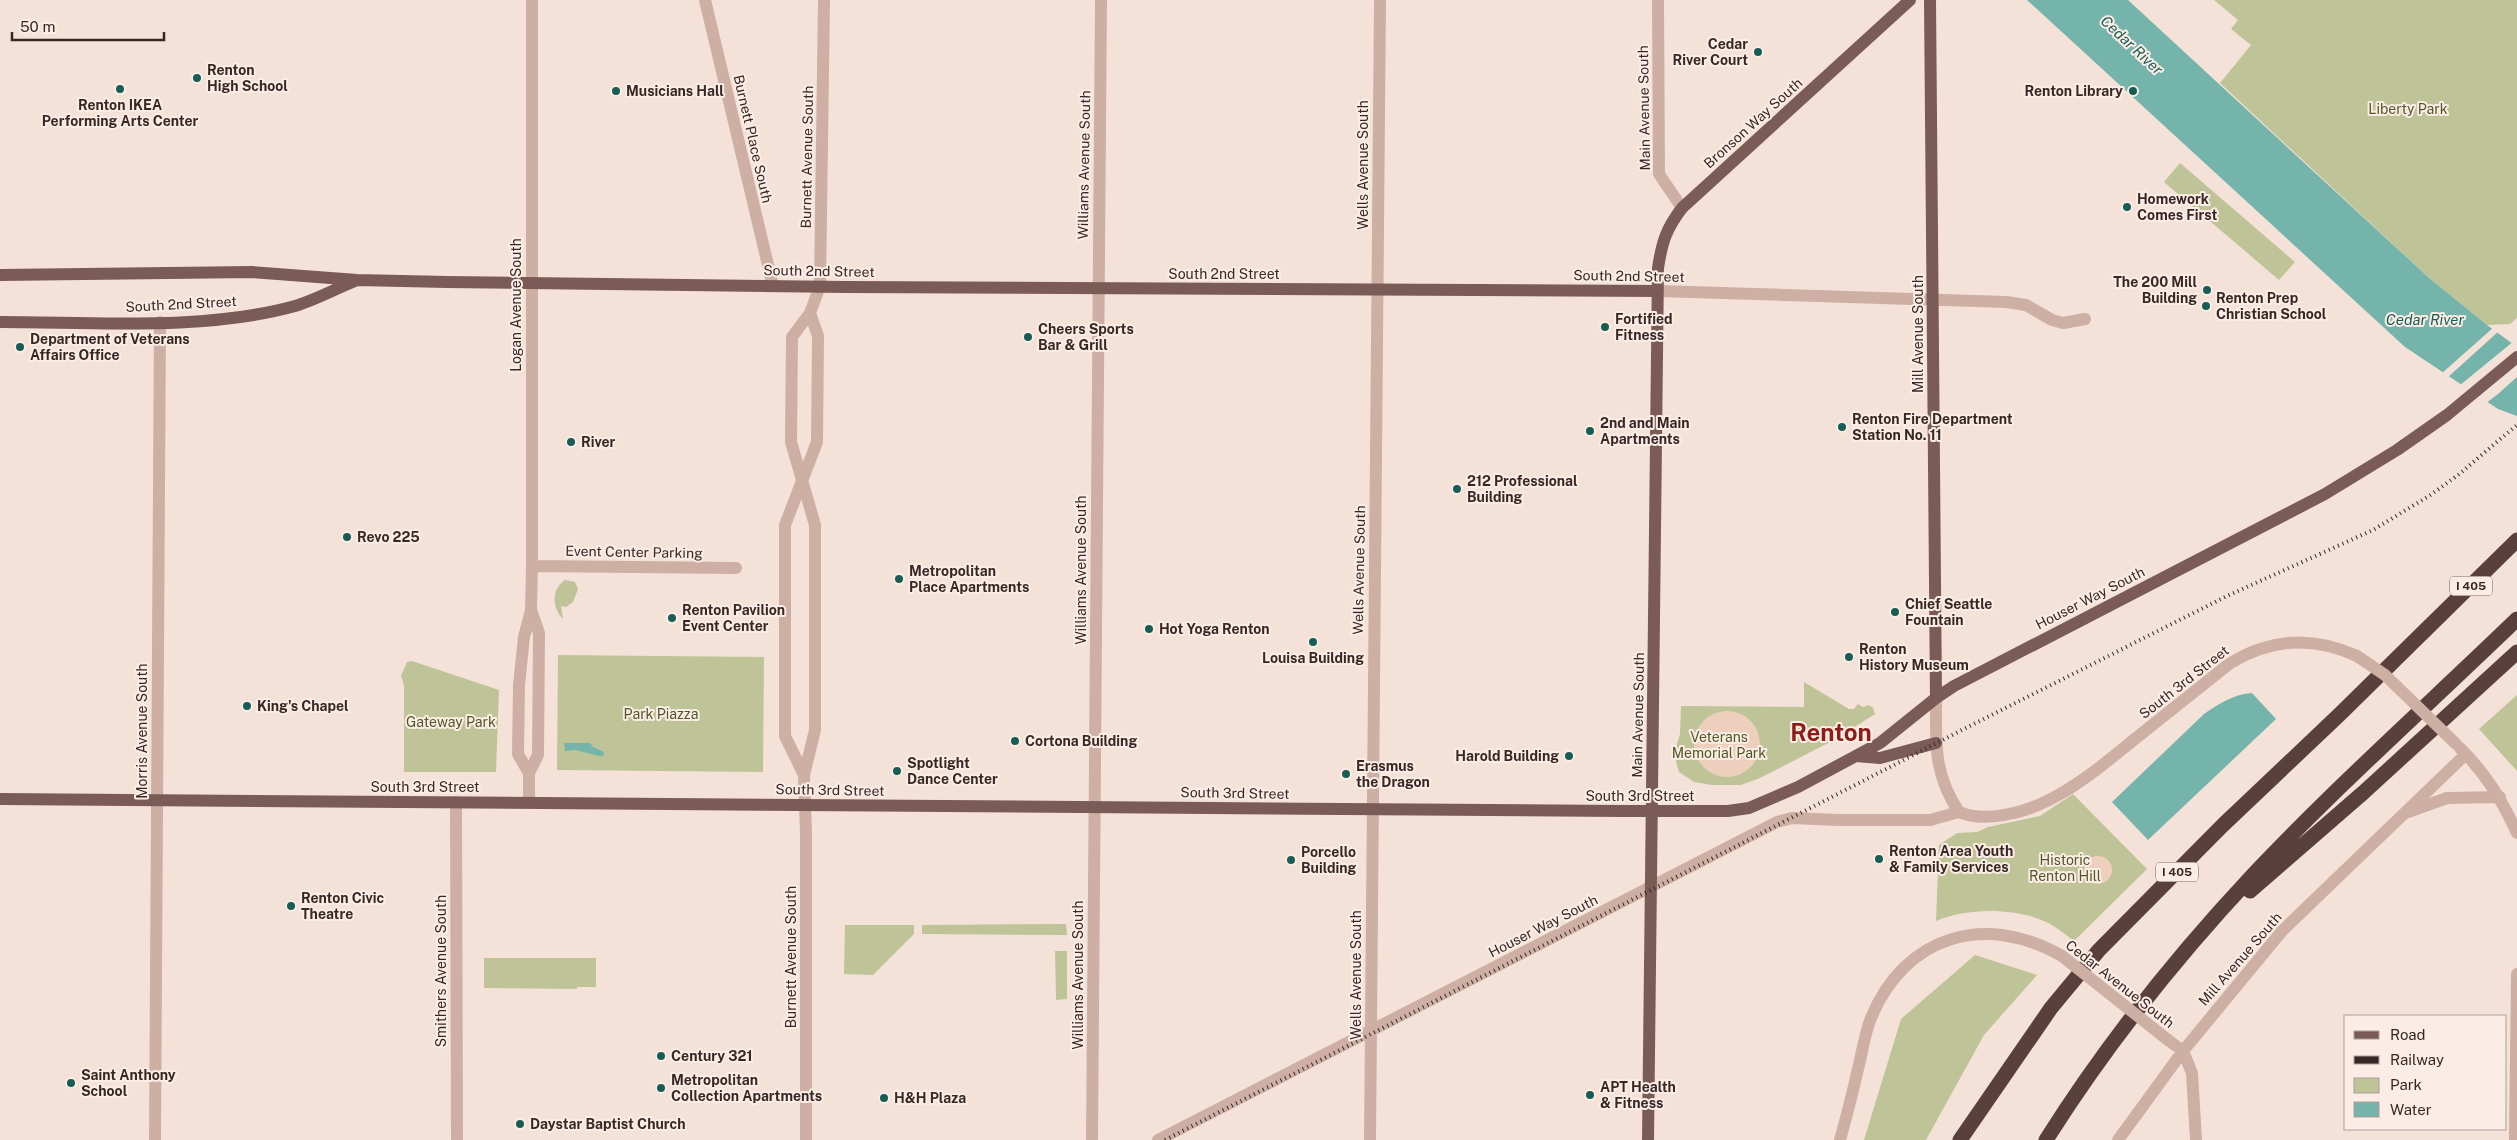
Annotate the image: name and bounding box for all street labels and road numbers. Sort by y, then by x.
street label: Main Avenue South [1635,45,1653,171]
street label: Burnett Place South [730,73,776,205]
street label: Bronson Way South [1701,75,1805,171]
street label: Burnett Avenue South [798,86,816,228]
street label: Williams Avenue South [1075,90,1093,240]
street label: Wells Avenue South [1355,100,1371,230]
street label: Logan Avenue South [508,238,524,372]
street label: South 2nd Street [763,262,875,280]
street label: South 2nd Street [1168,266,1280,282]
street label: South 2nd Street [1573,267,1685,285]
street label: Mill Avenue South [1910,275,1926,393]
street label: South 2nd Street [125,293,237,315]
street label: Williams Avenue South [1073,495,1089,645]
street label: Wells Avenue South [1350,505,1368,635]
street label: Event Center Parking [565,543,703,561]
street label: Houser Way South [2033,564,2147,632]
road number: I 405 [2450,576,2492,596]
street label: South 3rd Street [2136,642,2232,722]
street label: Main Avenue South [1629,652,1647,778]
street label: Morris Avenue South [134,663,150,799]
street label: South 3rd Street [370,779,480,795]
street label: South 3rd Street [775,781,885,799]
street label: South 3rd Street [1180,784,1290,802]
street label: South 3rd Street [1585,788,1695,804]
road number: I 405 [2156,862,2198,882]
street label: Burnett Avenue South [783,886,799,1028]
street label: Houser Way South [1486,892,1600,960]
street label: Smithers Avenue South [433,895,449,1047]
street label: Williams Avenue South [1070,900,1086,1050]
street label: Mill Avenue South [2195,909,2285,1009]
street label: Wells Avenue South [1348,910,1364,1040]
street label: Cedar Avenue South [2063,937,2177,1031]

